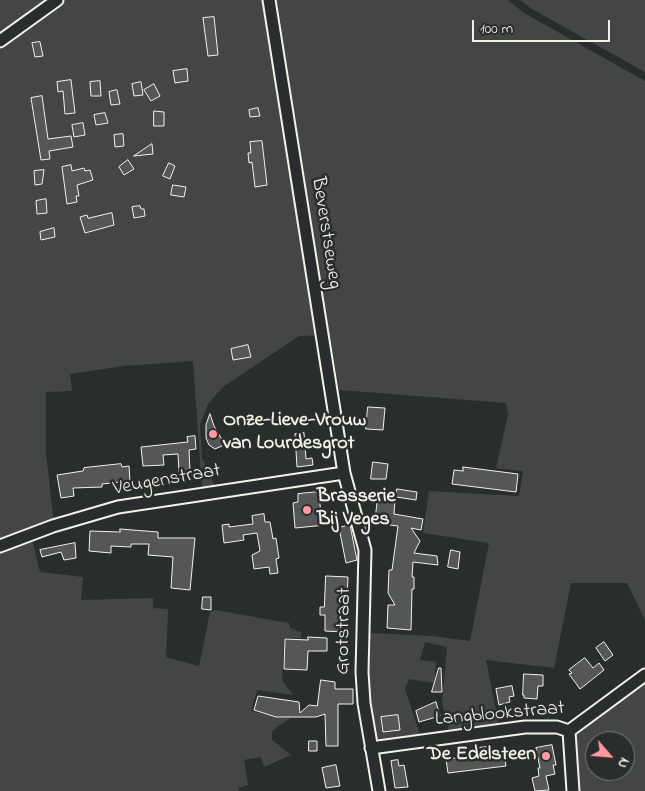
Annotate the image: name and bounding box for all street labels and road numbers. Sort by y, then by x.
street label: Beverstseweg [304,175,346,291]
street label: Veugenstraat [111,460,223,502]
street label: Grotstraat [332,587,358,675]
street label: Langblookstraat [434,697,566,733]

